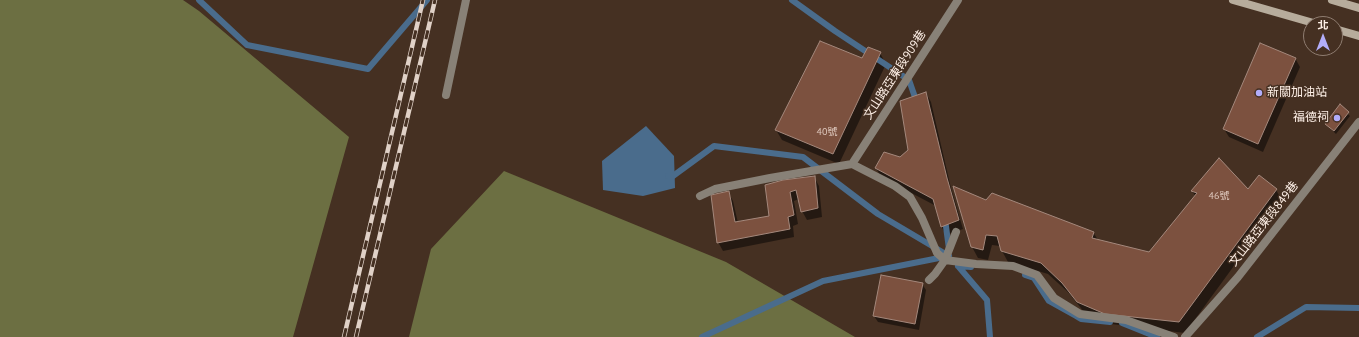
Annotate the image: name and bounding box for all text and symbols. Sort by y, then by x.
north arrow [1303,16,1343,56]
text: 北 [1318,18,1329,32]
street label: 文山路亞東段909巷 [861,28,929,122]
place label: 新關加油站 [1267,86,1327,100]
marker: 新關加油站 [1254,88,1264,98]
place label: 福德祠 [1293,111,1329,125]
marker: 福德祠 [1332,113,1342,123]
house number: 40號 [817,126,837,138]
street label: 文山路亞東段849巷 [1226,179,1302,269]
house number: 46號 [1209,190,1229,202]

